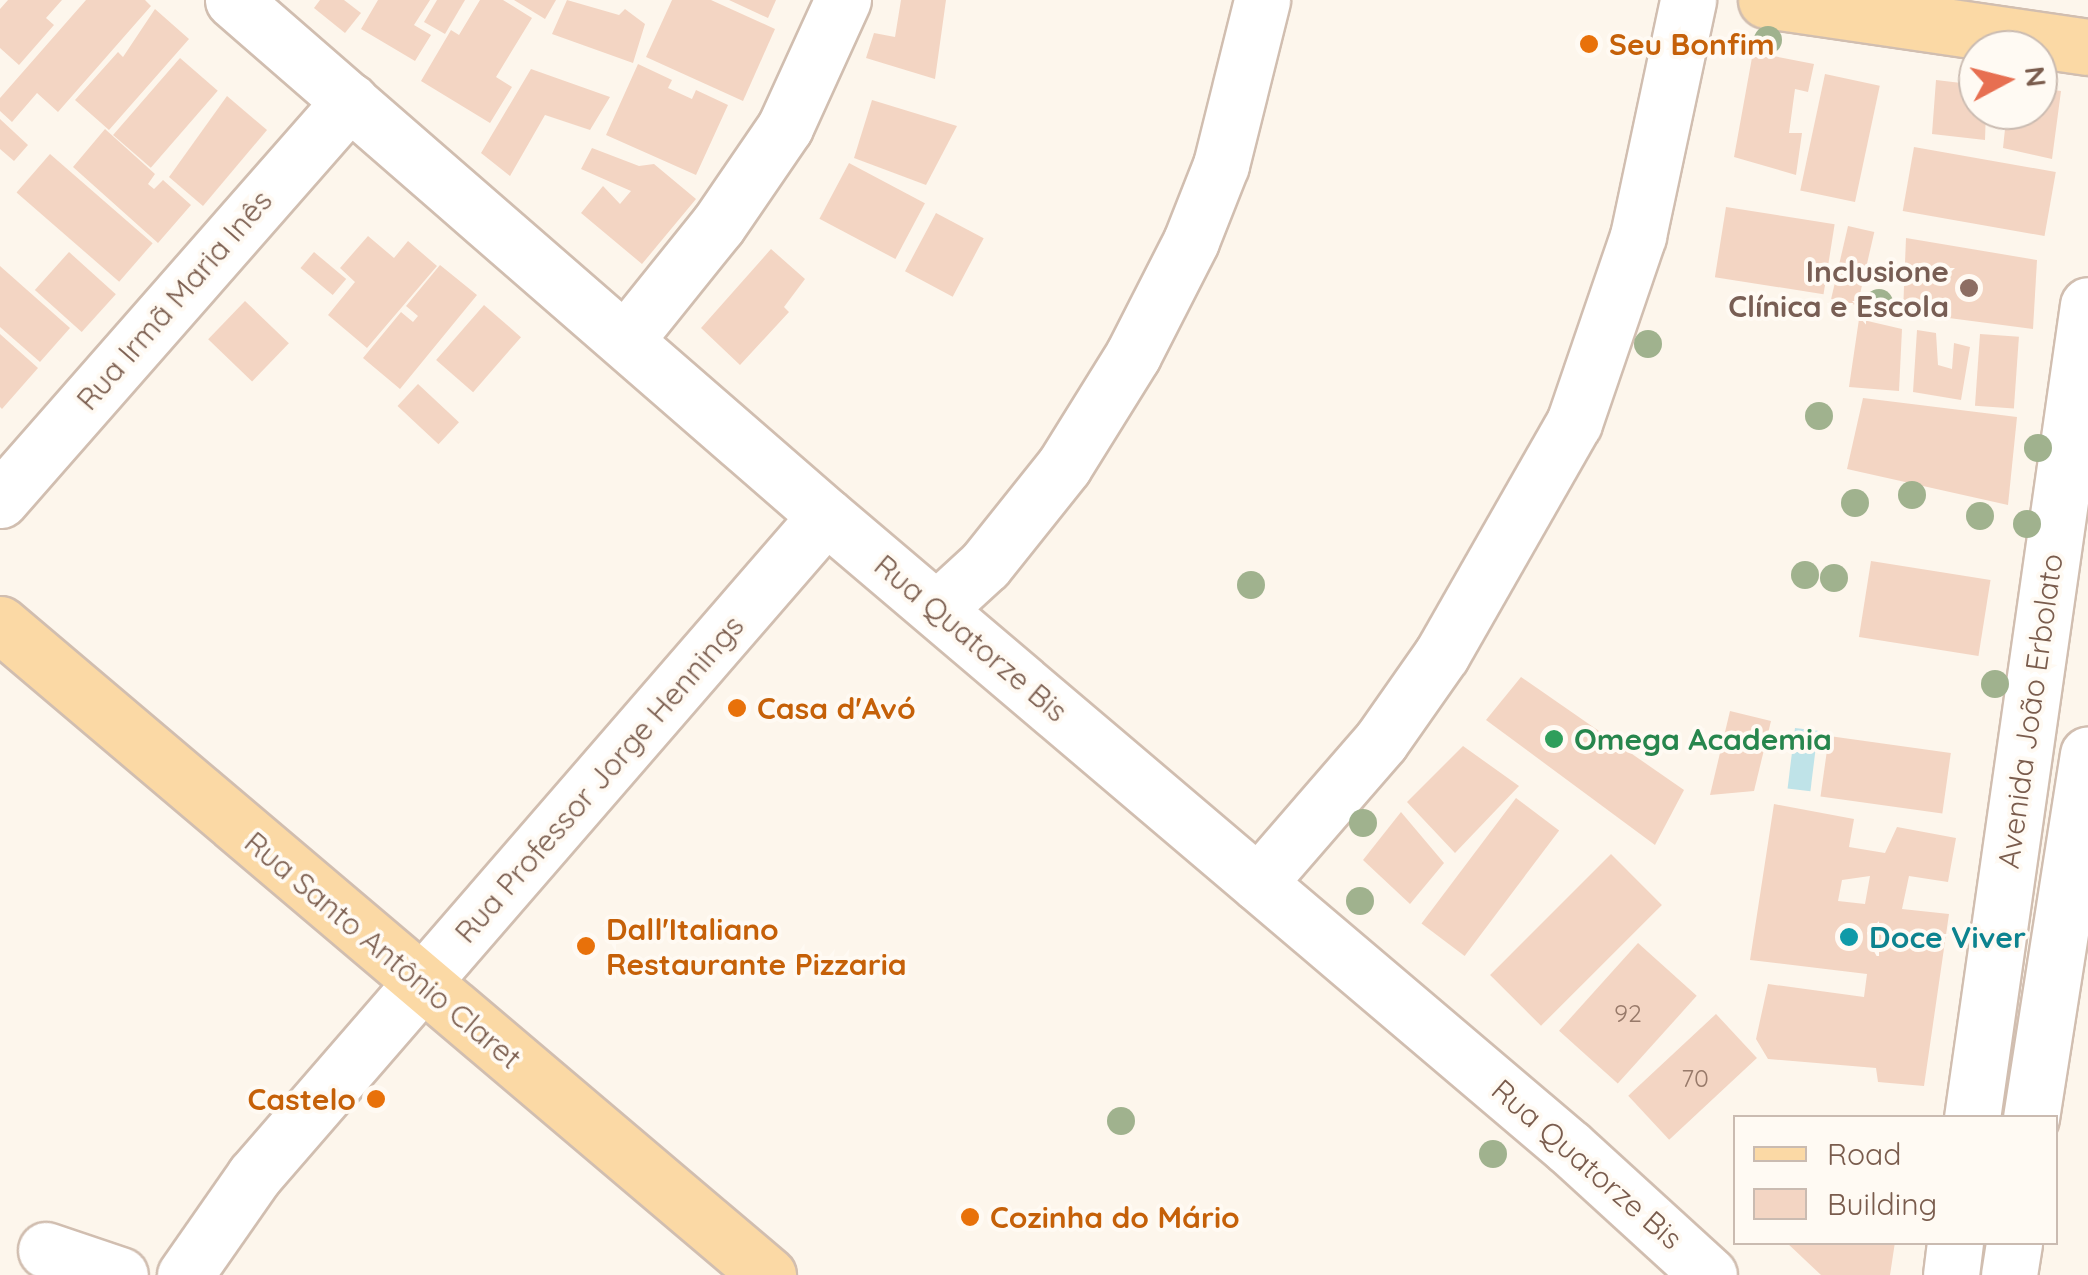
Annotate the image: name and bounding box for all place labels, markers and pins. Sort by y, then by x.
place label: Seu Bonfim [1609,26,1775,62]
marker: Seu Bonfim [1578,33,1600,55]
place label: Inclusione Clínica e Escola [1728,253,1949,324]
marker: Inclusione Clínica e Escola [1958,277,1980,299]
place label: Casa d'Avó [757,690,916,726]
marker: Casa d'Avó [726,697,748,719]
place label: Omega Academia [1574,721,1832,757]
marker: Omega Academia [1543,728,1565,750]
place label: Dall'Italiano Restaurante Pizzaria [606,911,907,982]
place label: Doce Viver [1869,919,2026,955]
marker: Doce Viver [1838,926,1860,948]
marker: Dall'Italiano Restaurante Pizzaria [575,935,597,957]
place label: Castelo [248,1081,356,1117]
marker: Castelo [365,1088,387,1110]
place label: Cozinha do Mário [990,1199,1240,1235]
marker: Cozinha do Mário [959,1206,981,1228]

